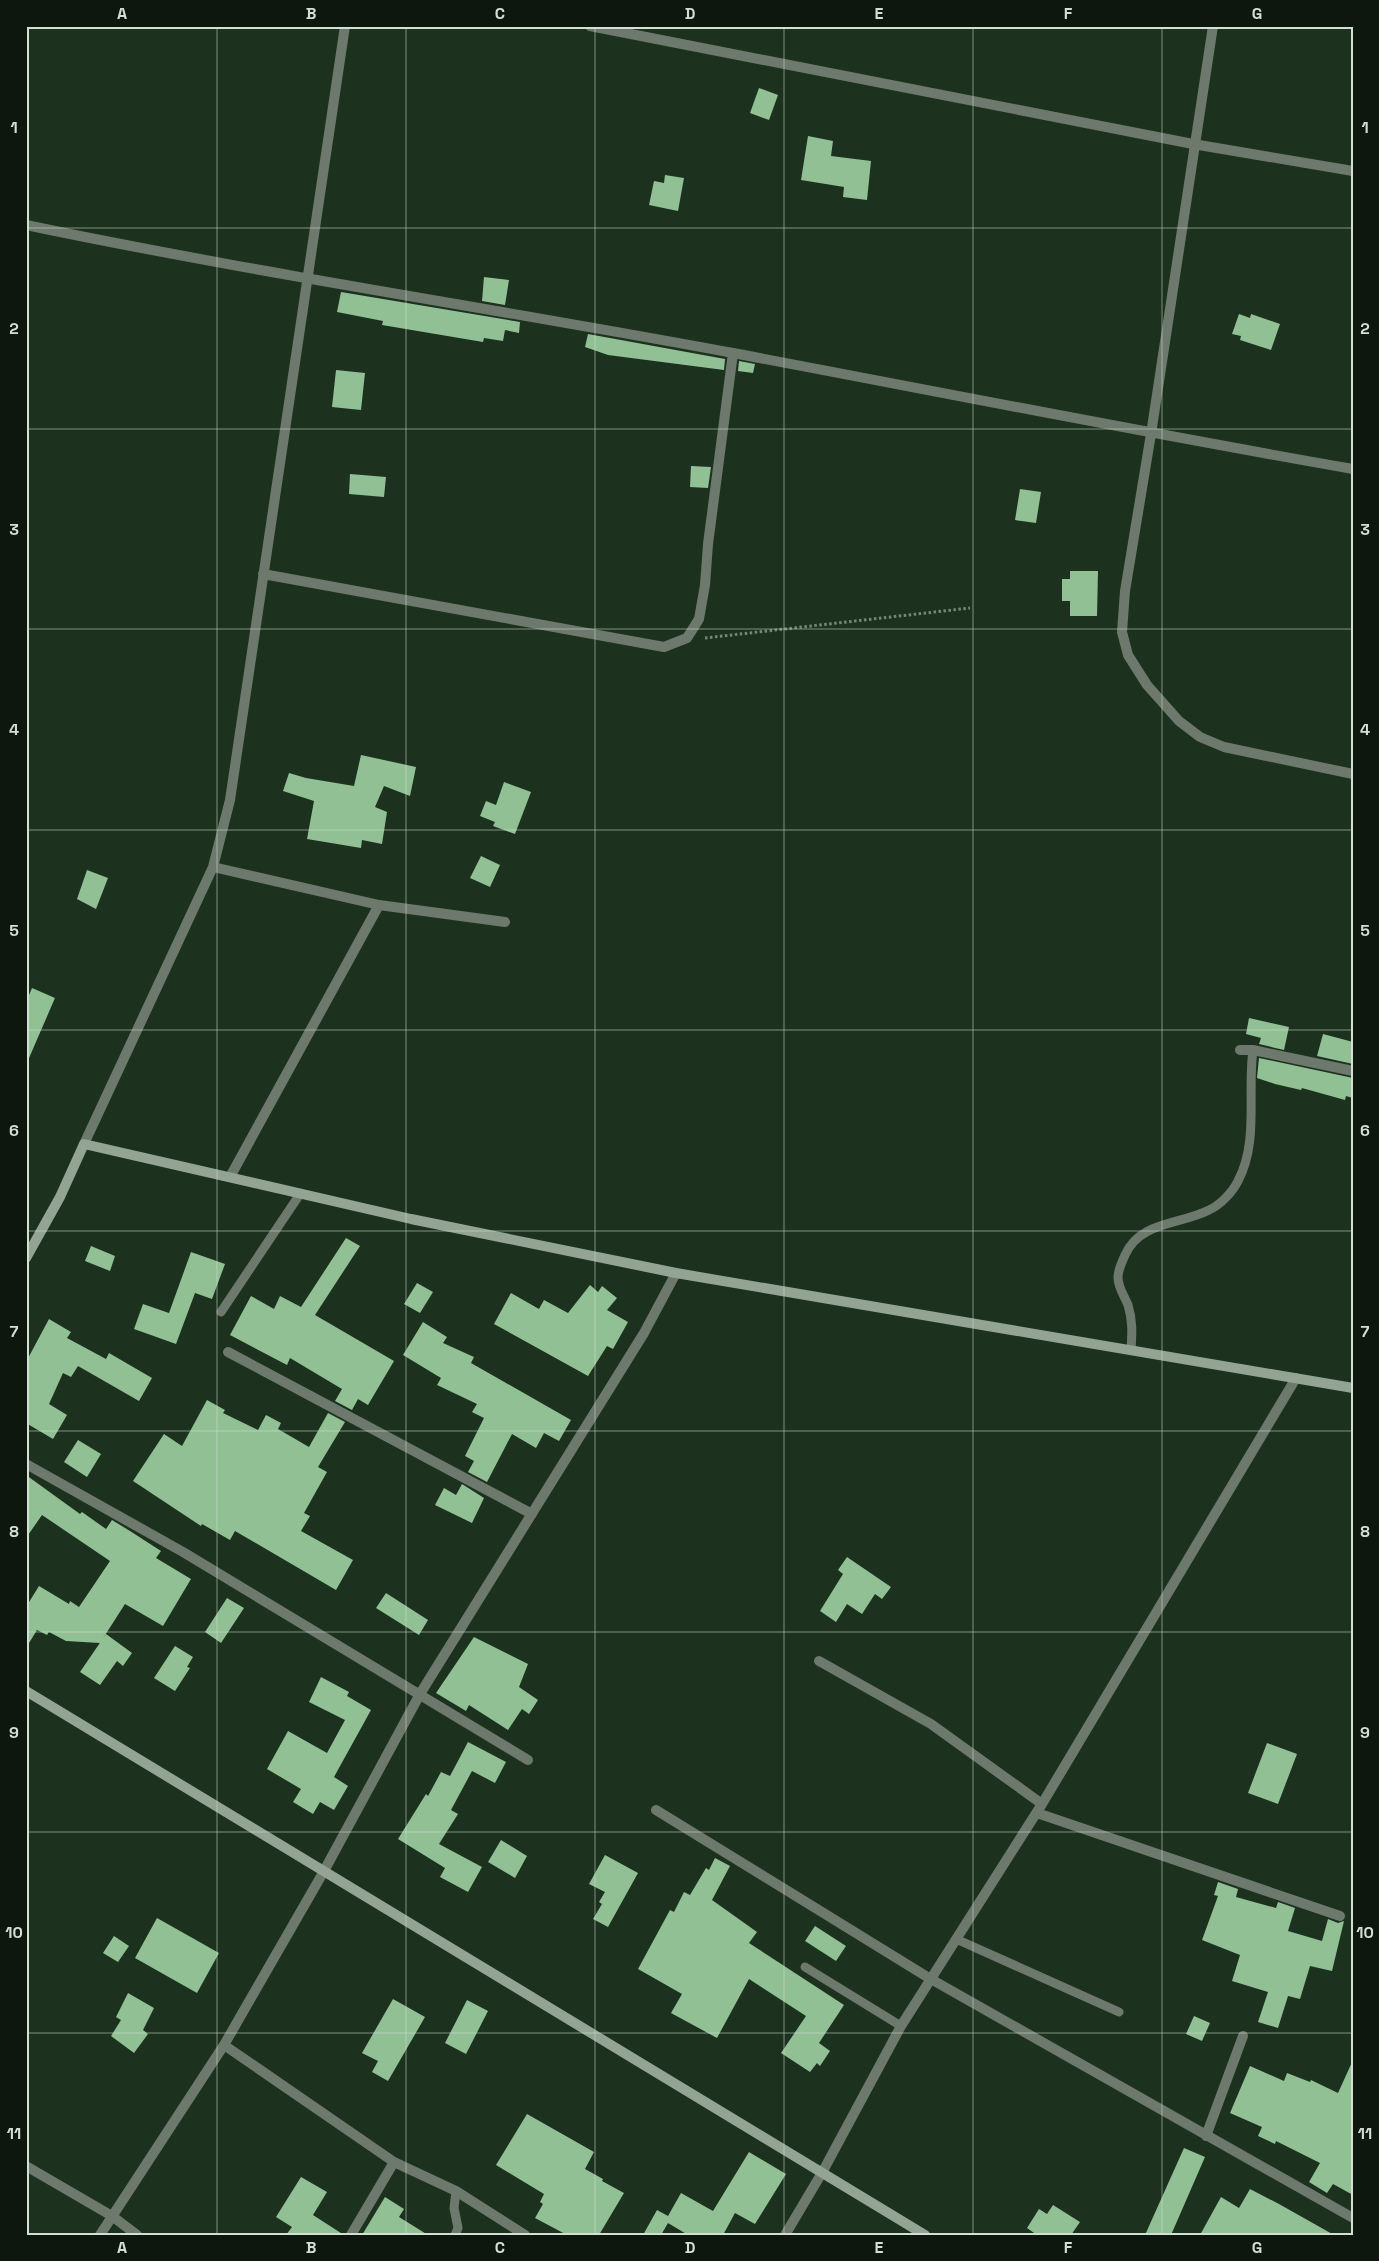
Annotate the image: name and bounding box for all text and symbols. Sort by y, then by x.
text: A [117,3,127,24]
text: B [306,3,316,24]
text: C [495,3,505,24]
text: D [685,3,695,24]
text: E [875,3,884,24]
text: F [1064,3,1073,24]
text: G [1252,3,1262,24]
text: 1 [10,117,18,138]
text: 1 [1361,117,1369,138]
text: 2 [9,318,19,339]
text: 2 [1360,318,1370,339]
text: 3 [9,519,19,540]
text: 3 [1360,519,1370,540]
text: 4 [9,719,19,740]
text: 4 [1360,719,1370,740]
text: 5 [9,920,19,941]
text: 5 [1360,920,1370,941]
text: 6 [9,1120,19,1141]
text: 6 [1360,1120,1370,1141]
text: 7 [10,1321,19,1342]
text: 7 [1361,1321,1370,1342]
text: 8 [9,1521,19,1542]
text: 8 [1360,1521,1370,1542]
text: 9 [9,1722,19,1743]
text: 9 [1360,1722,1370,1743]
text: 10 [5,1922,23,1943]
text: 10 [1356,1922,1374,1943]
text: 11 [7,2123,21,2144]
text: 11 [1358,2123,1372,2144]
text: A [117,2237,127,2258]
text: B [306,2237,316,2258]
text: C [495,2237,505,2258]
text: D [685,2237,695,2258]
text: E [875,2237,884,2258]
text: F [1064,2237,1073,2258]
text: G [1252,2237,1262,2258]

